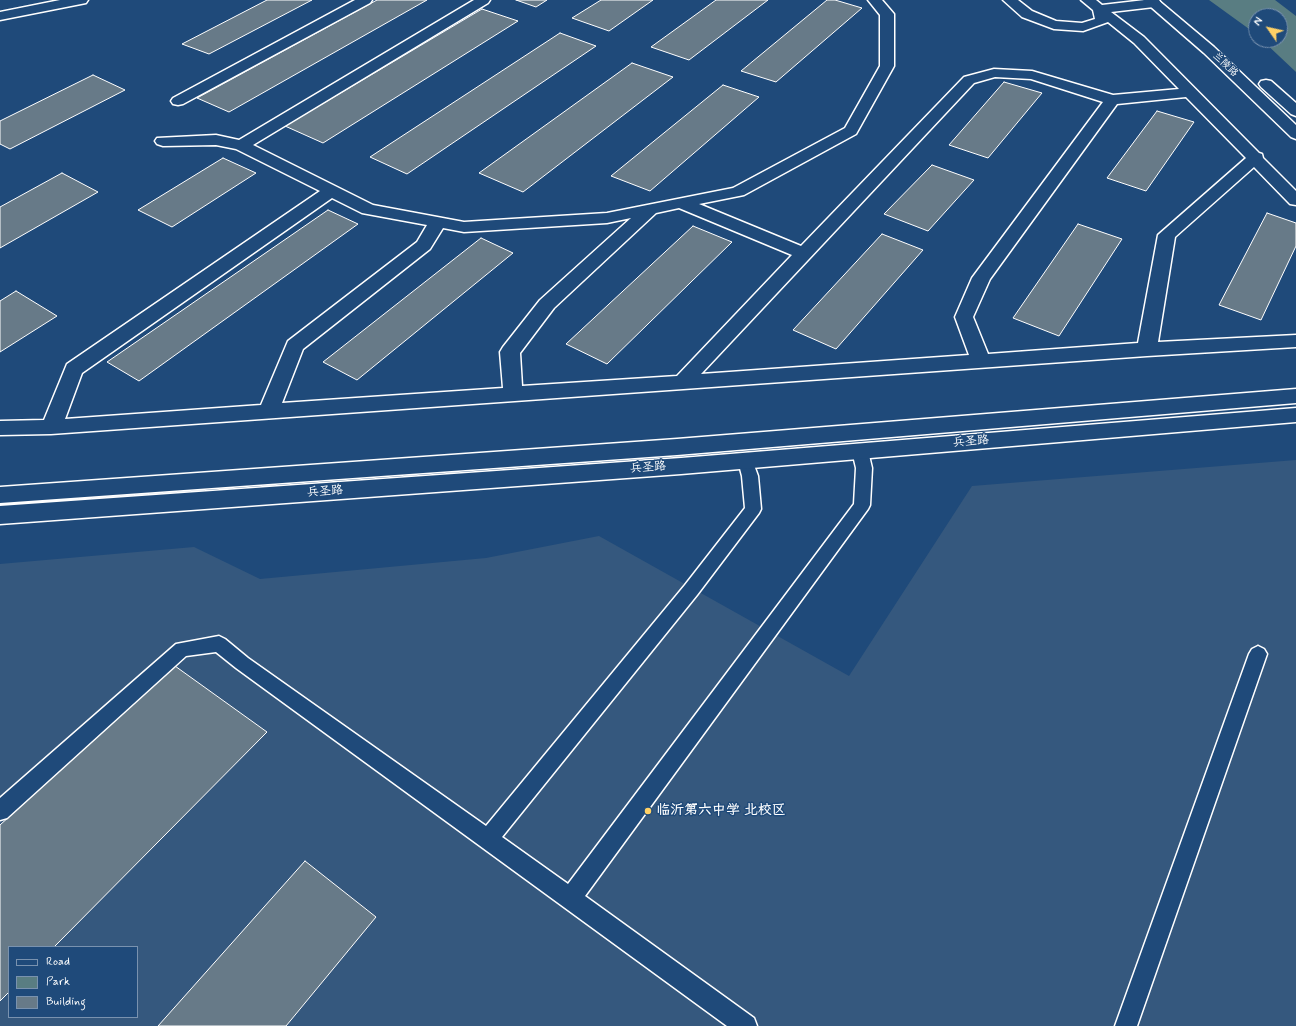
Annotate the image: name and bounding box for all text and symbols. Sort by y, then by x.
north arrow [1248,8,1288,48]
text: N [1251,15,1267,29]
street label: 兰陵路 [1210,50,1240,80]
street label: 兵圣路 [952,433,990,451]
street label: 兵圣路 [630,460,666,476]
street label: 兵圣路 [307,484,343,500]
place label: 临沂第六中学 北校区 [656,803,786,819]
marker: 临沂第六中学 北校区 [643,806,653,816]
legend [8,946,138,1018]
text: Road [46,954,70,970]
text: Park [46,974,70,990]
text: Building [46,994,86,1010]

